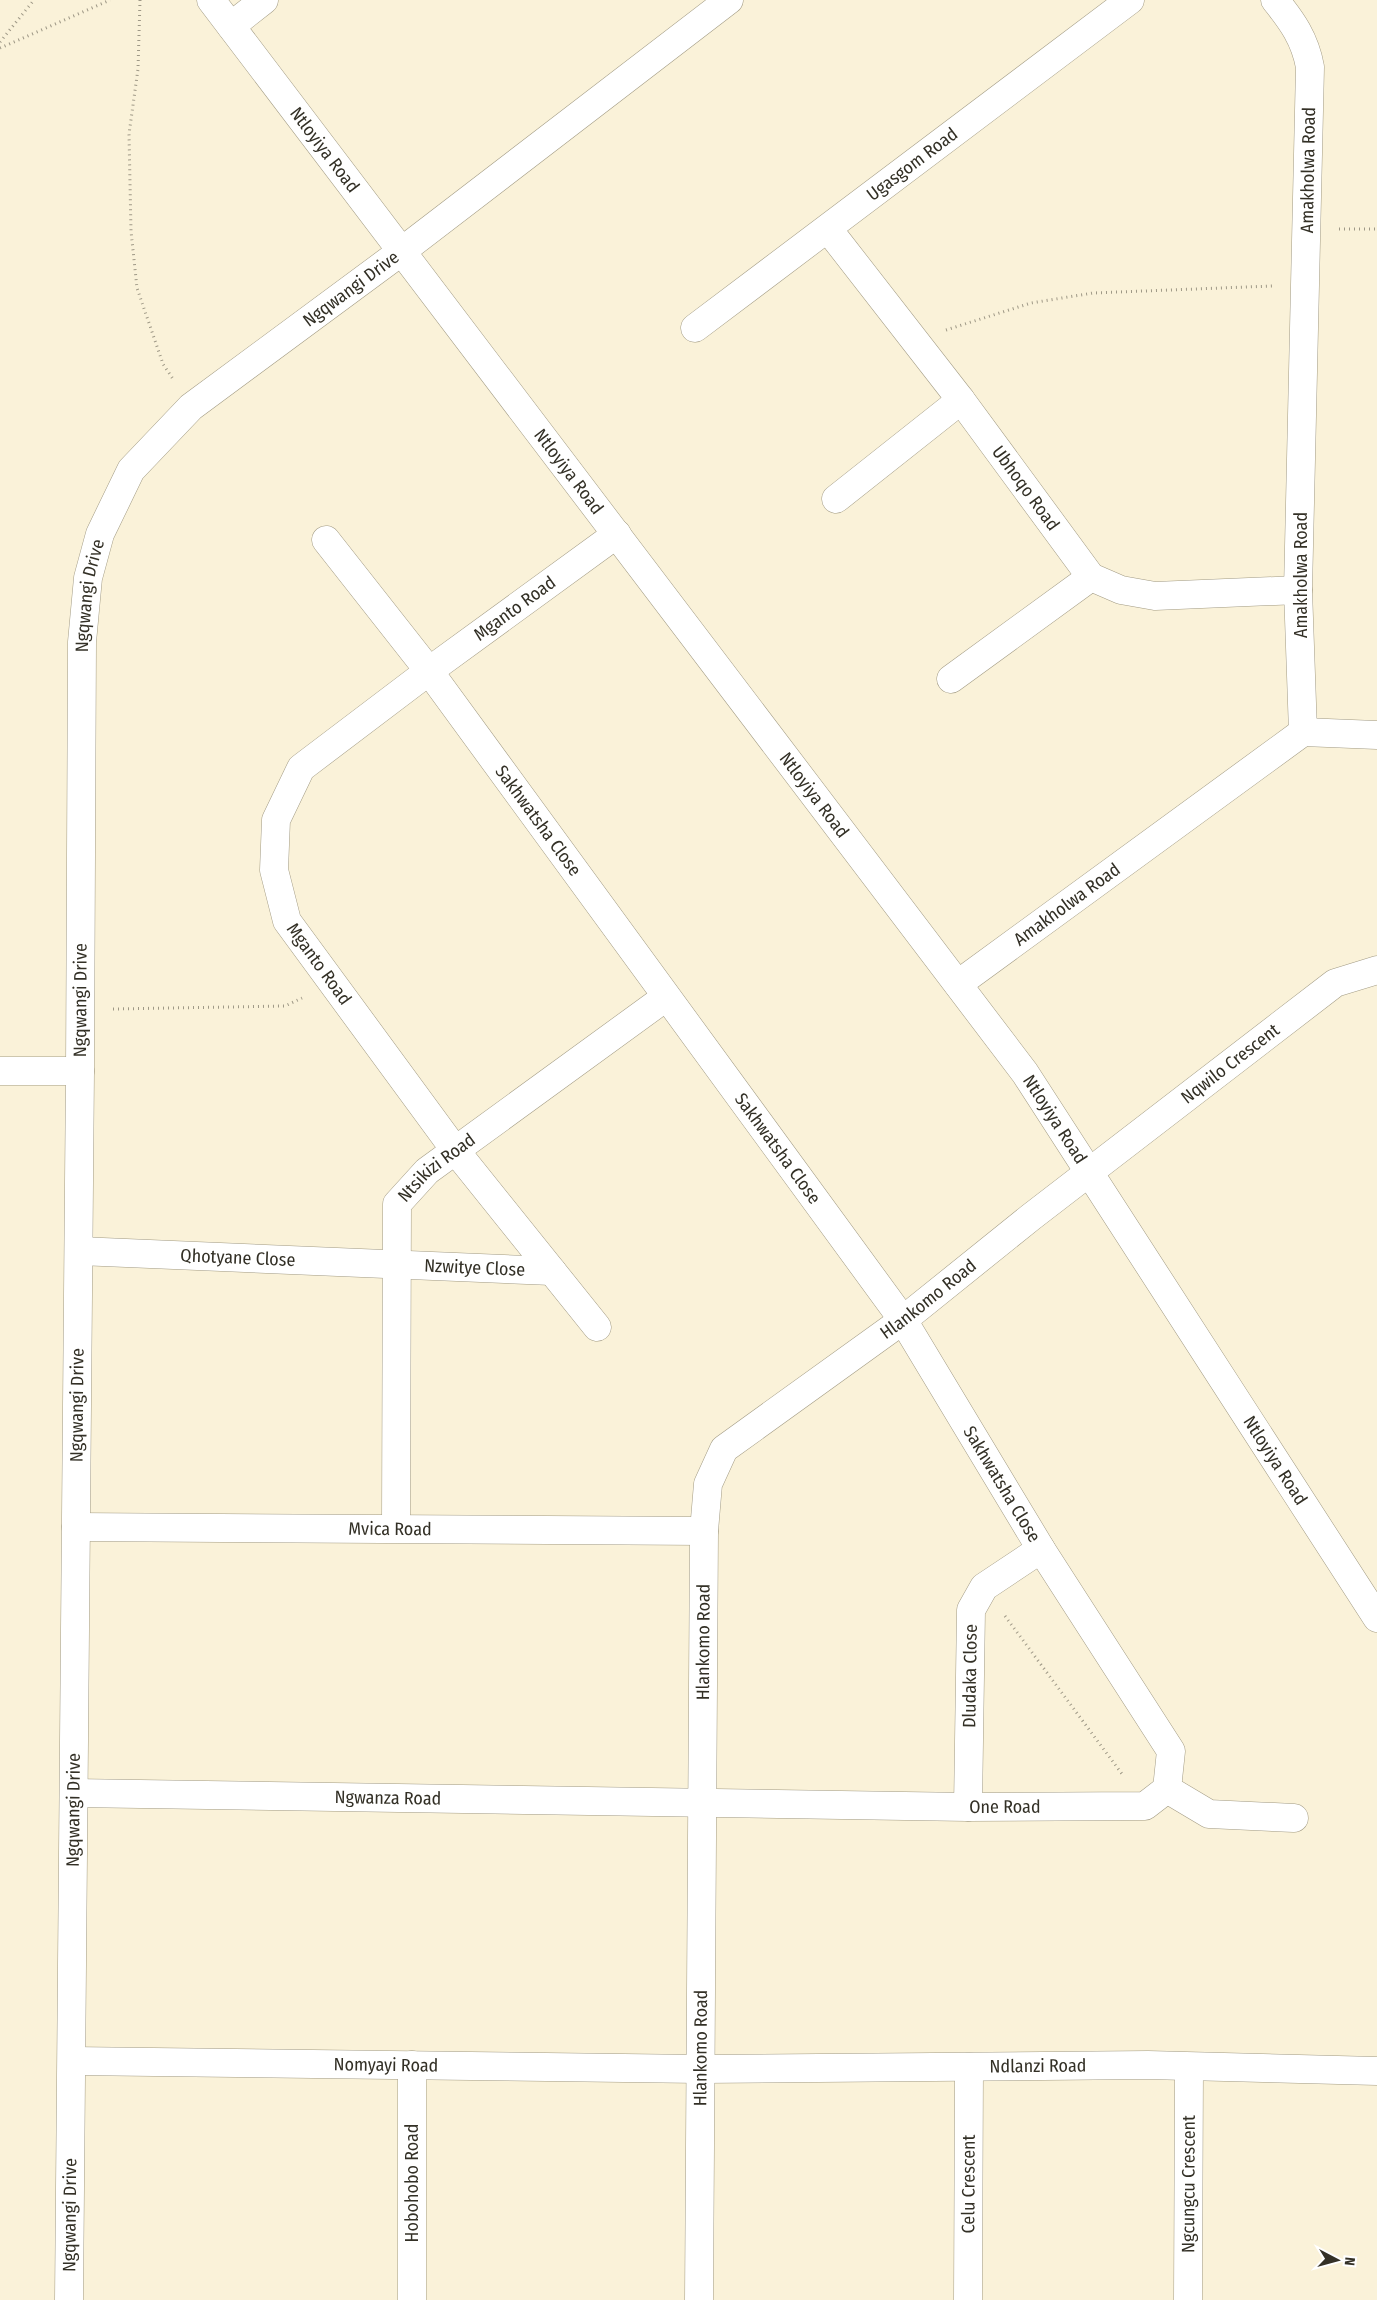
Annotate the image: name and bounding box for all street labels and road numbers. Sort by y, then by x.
street label: Ntloyiya Road [285,103,364,197]
street label: Amakholwa Road [1296,107,1320,233]
street label: Ugasgom Road [862,123,962,206]
street label: Ngqwangi Drive [299,246,403,331]
street label: Ntloyiya Road [529,425,608,519]
street label: Ubhoqo Road [987,441,1064,535]
street label: Amakholwa Road [1290,512,1312,638]
street label: Ngqwangi Drive [71,537,109,652]
street label: Mganto Road [469,571,560,646]
street label: Ntloyiya Road [775,748,854,842]
street label: Sakhwatsha Close [491,761,586,881]
street label: Amakholwa Road [1010,858,1124,950]
street label: Mganto Road [282,919,356,1009]
street label: Ngqwangi Drive [69,943,92,1057]
street label: Nqwilo Crescent [1177,1019,1284,1108]
street label: Ntloyiya Road [1018,1071,1092,1168]
street label: Sakhwatsha Close [730,1089,826,1208]
street label: Ntsikizi Road [393,1129,480,1207]
street label: Qhotyane Close [180,1244,296,1271]
street label: Hlankomo Road [876,1254,981,1344]
street label: Nzwitye Close [424,1255,526,1281]
street label: Ngqwangi Drive [66,1348,89,1462]
street label: Ntloyiya Road [1238,1412,1312,1509]
street label: Sakhwatsha Close [958,1422,1045,1546]
street label: Mvica Road [348,1518,432,1540]
street label: Hlankomo Road [692,1584,715,1700]
street label: Dludaka Close [958,1624,982,1728]
street label: Ngqwangi Drive [62,1753,85,1867]
street label: Ngwanza Road [334,1786,441,1810]
street label: One Road [969,1796,1041,1818]
street label: Hlankomo Road [689,1990,712,2106]
street label: Nomyayi Road [334,2053,438,2077]
street label: Ndlanzi Road [989,2055,1086,2077]
street label: Ngcungcu Crescent [1177,2115,1200,2253]
street label: Hobohobo Road [401,2124,423,2242]
street label: Celu Crescent [957,2134,980,2234]
street label: Ngqwangi Drive [58,2158,81,2272]

